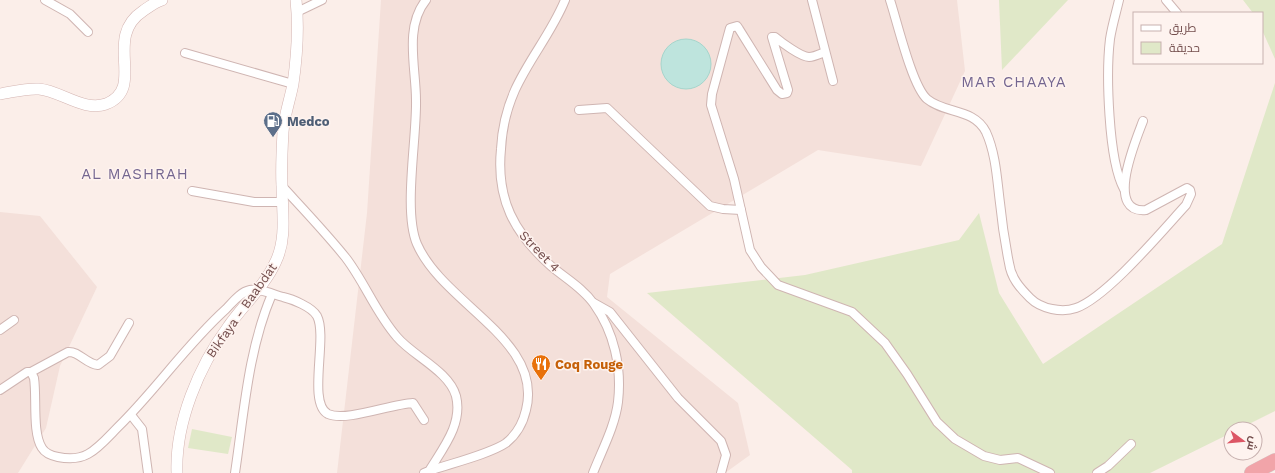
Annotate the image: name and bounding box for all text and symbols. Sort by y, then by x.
legend [1133,12,1263,64]
text: طريق [1169,21,1197,35]
text: حديقة [1169,41,1200,55]
district label: MAR CHAAYA [961,73,1067,91]
fuel station icon: Medco [262,110,284,138]
place label: Medco [287,114,330,129]
district label: AL MASHRAH [81,165,189,183]
street label: Street 4 [516,228,563,275]
street label: Bikfaya - Baabdat [203,260,280,361]
restaurant icon: Coq Rouge [530,353,552,381]
place label: Coq Rouge [555,357,623,372]
north arrow [1223,421,1263,461]
text: ش [1244,435,1260,452]

